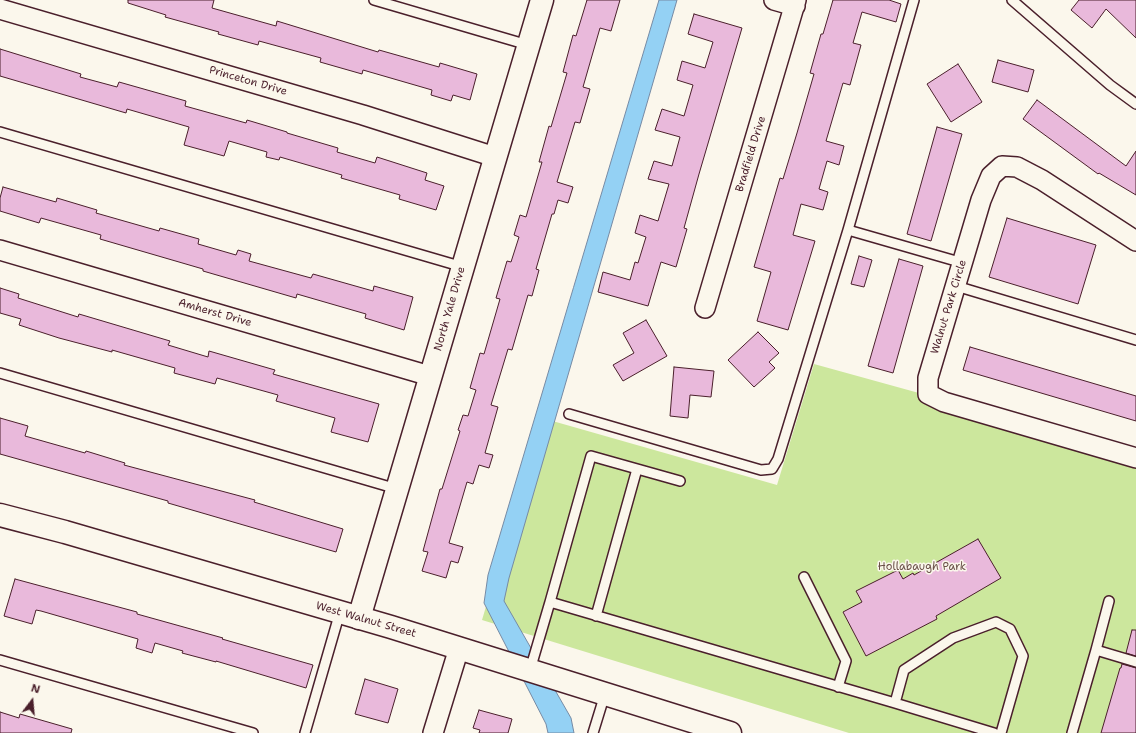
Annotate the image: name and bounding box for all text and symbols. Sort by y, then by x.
street label: Princeton Drive [207,64,289,98]
street label: Bradfield Drive [733,114,769,194]
street label: Walnut Park Circle [928,258,970,356]
street label: North Yale Drive [432,265,468,353]
street label: Amherst Drive [177,296,253,330]
park label: Hollabaugh Park [878,560,966,574]
street label: West Walnut Street [314,599,418,641]
north arrow [12,681,52,721]
text: N [29,681,42,697]

